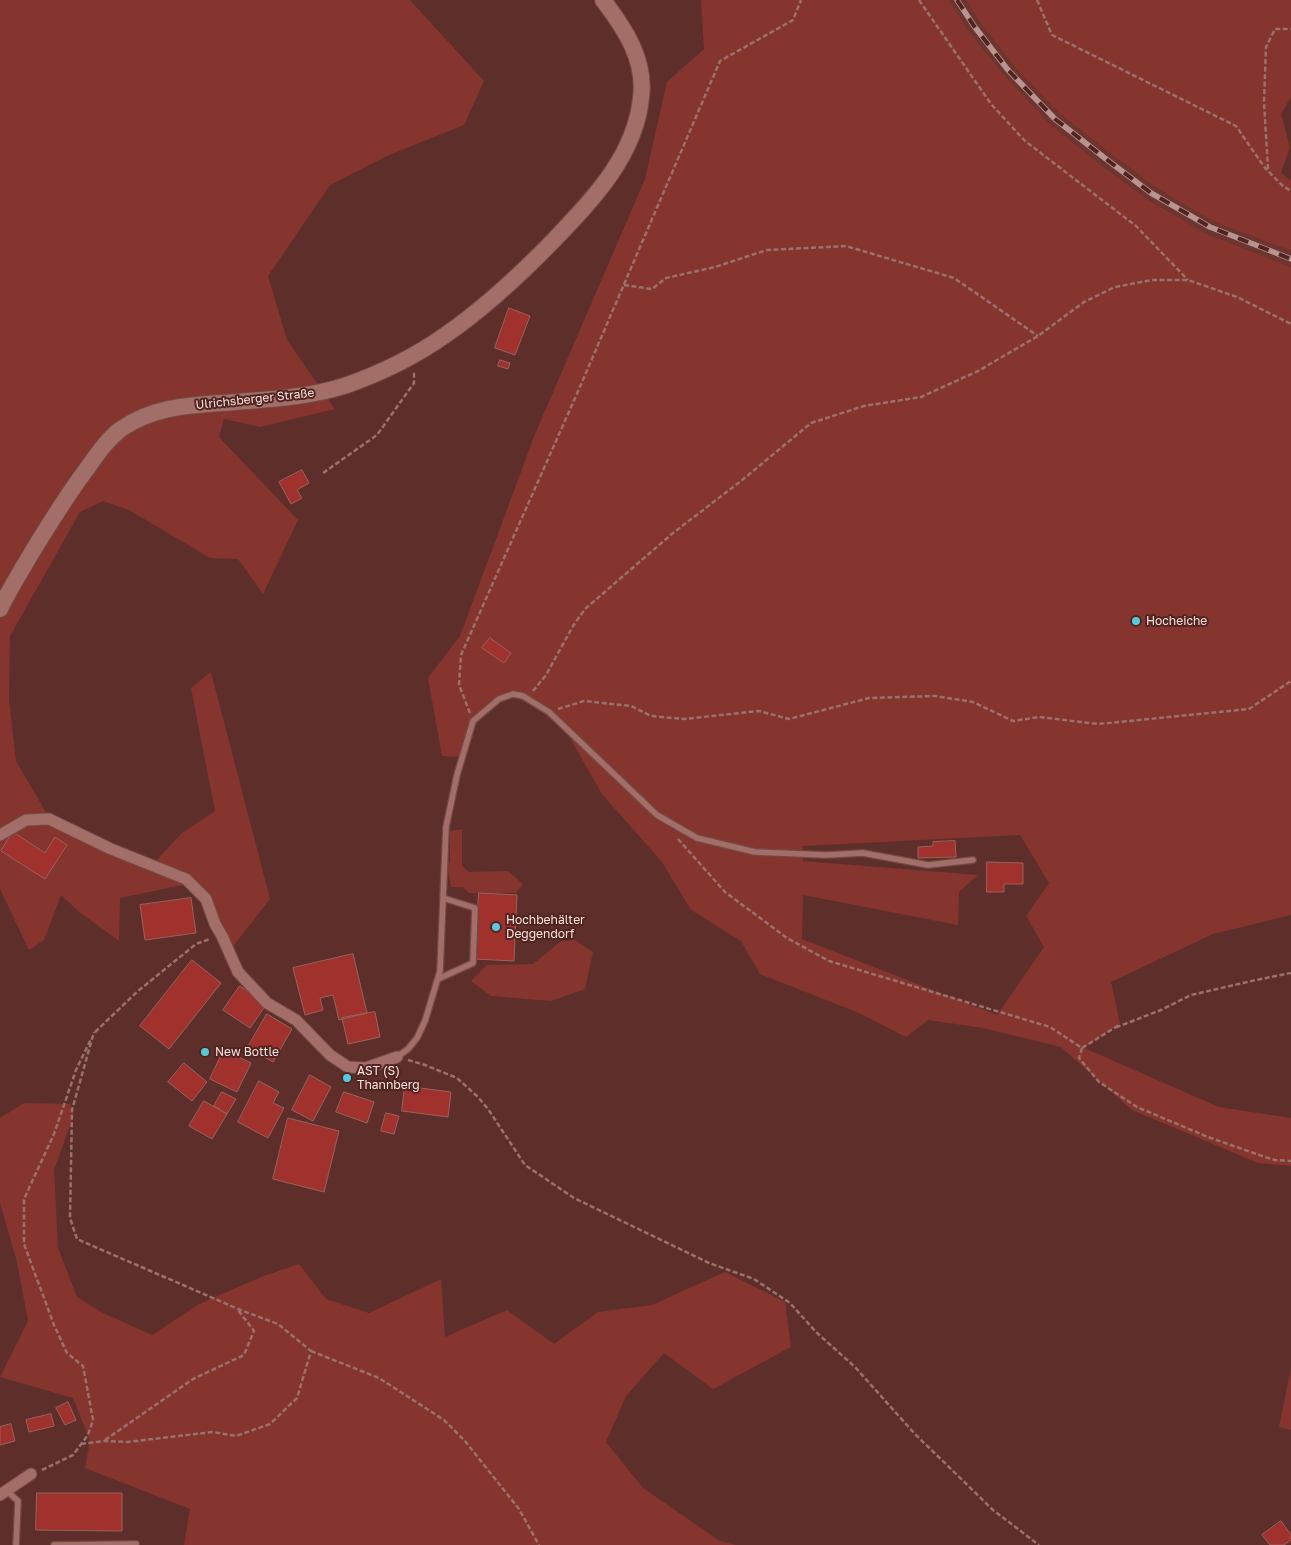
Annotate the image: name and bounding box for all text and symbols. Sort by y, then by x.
street label: Ulrichsberger Straße [195,386,315,412]
place label: Hocheiche [1146,614,1207,628]
marker: Hocheiche [1130,615,1142,627]
place label: Hochbehälter Deggendorf [506,913,585,941]
marker: Hochbehälter Deggendorf [490,921,502,933]
place label: New Bottle [215,1045,279,1059]
marker: New Bottle [199,1046,211,1058]
place label: AST (S) Thannberg [357,1064,420,1092]
marker: AST (S) Thannberg [341,1072,353,1084]

